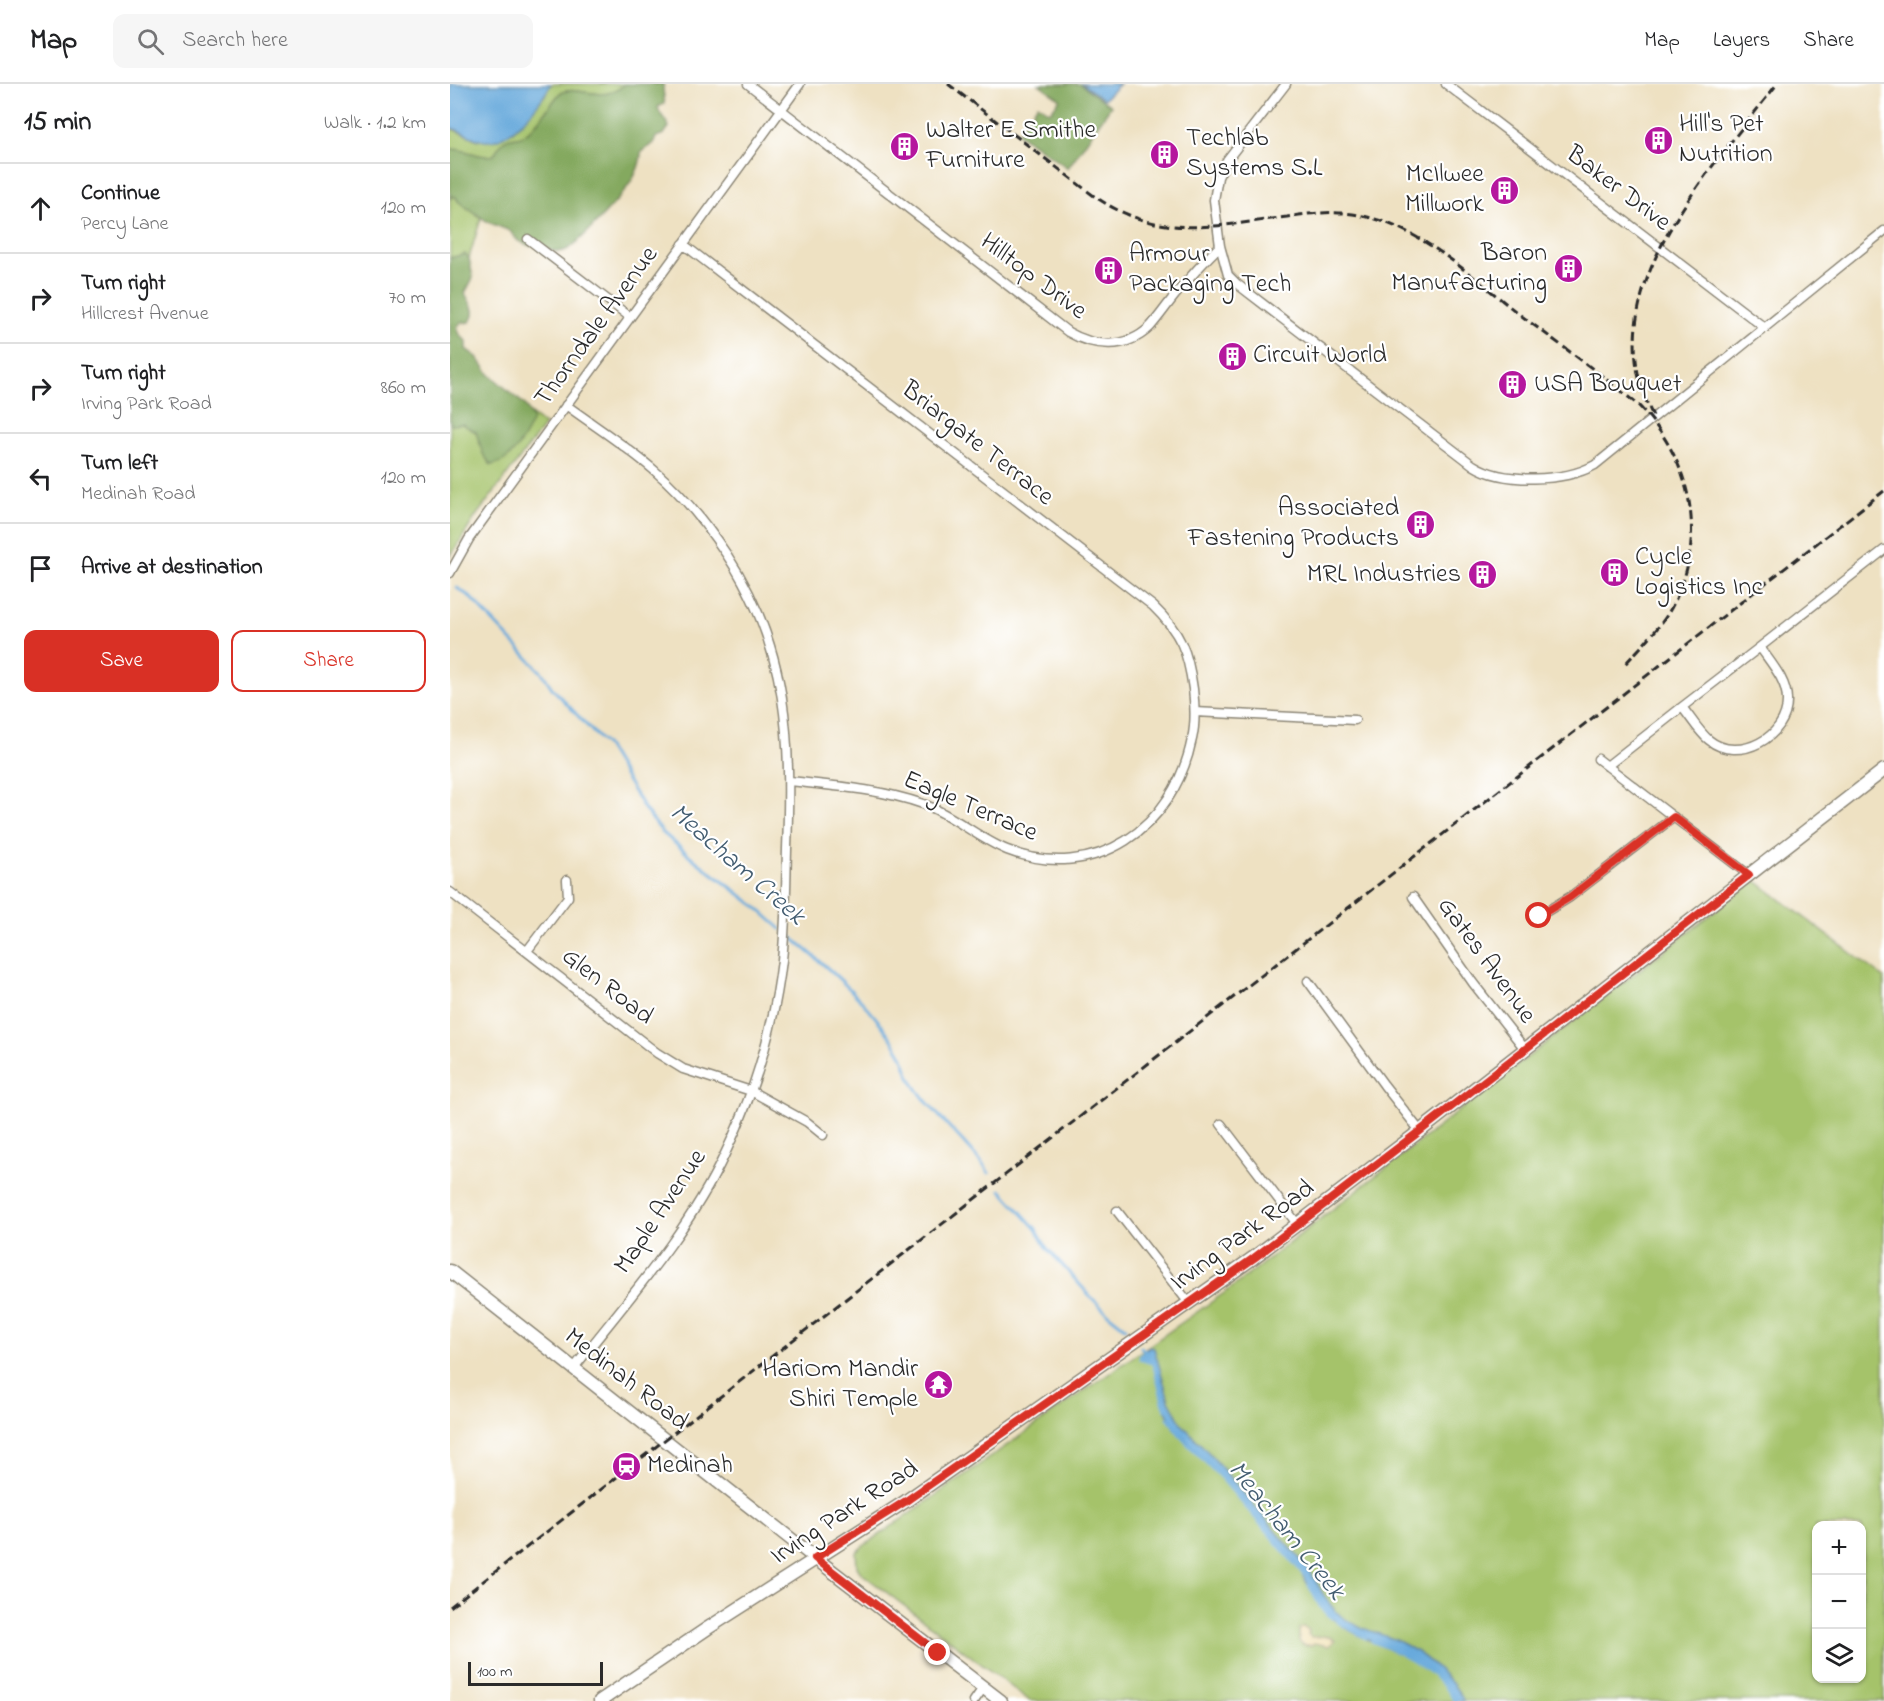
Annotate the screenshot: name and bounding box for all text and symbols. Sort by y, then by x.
search box [113,14,533,68]
text: Map [30,21,77,62]
icon: search [134,25,167,58]
text: Search here [182,25,288,57]
text: Map [1644,26,1680,56]
text: Layers [1713,26,1770,56]
text: Share [1803,26,1854,56]
text: 15 min [24,104,91,142]
place label: Hill's Pet Nutrition [1679,106,1773,174]
text: Walk · 1.2 km [324,109,426,138]
place label: Walter E Smithe Furniture [925,112,1096,180]
place label: Techlab Systems S.L [1186,120,1323,188]
building icon: Hill's Pet Nutrition [1642,124,1674,156]
building icon: Walter E Smithe Furniture [889,130,921,162]
street label: Baker Drive [1556,136,1679,242]
building icon: Techlab Systems S.L [1149,138,1181,170]
place label: McIlwee Millwork [1405,156,1485,224]
building icon: McIlwee Millwork [1489,174,1521,206]
text: Continue [81,178,160,210]
icon: ahead [24,192,57,225]
text: 120 m [381,194,426,223]
text: Percy Lane [81,210,169,239]
street label: Hilltop Drive [971,224,1095,330]
place label: Baron Manufacturing [1391,235,1547,303]
place label: Armour Packaging Tech [1129,236,1291,304]
street label: Thorndale Avenue [526,238,669,415]
building icon: Baron Manufacturing [1552,253,1584,285]
building icon: Armour Packaging Tech [1092,254,1124,286]
text: Turn right [81,268,166,300]
icon: right [24,282,57,315]
text: 70 m [389,284,426,313]
text: Hillcrest Avenue [81,300,209,329]
place label: Circuit World [1253,337,1387,375]
building icon: Circuit World [1216,340,1248,372]
text: Turn right [81,358,166,390]
place label: USA Bouquet [1534,366,1682,404]
building icon: USA Bouquet [1497,369,1529,401]
icon: right [24,372,57,405]
street label: Briargate Terrace [892,372,1062,516]
text: 860 m [381,374,426,403]
text: Irving Park Road [81,390,212,419]
text: Turn left [81,448,158,480]
icon: left [24,462,57,495]
text: 120 m [381,464,426,493]
text: Medinah Road [81,480,196,509]
place label: Associated Fastening Products [1187,490,1399,558]
building icon: Associated Fastening Products [1404,508,1436,540]
place label: Cycle Logistics Inc [1635,539,1763,607]
icon: arrive [24,552,57,585]
text: Arrive at destination [81,552,263,584]
place label: MRL Industries [1307,556,1461,594]
building icon: Cycle Logistics Inc [1598,557,1630,589]
building icon: MRL Industries [1466,559,1498,591]
button: Save [24,630,219,692]
button: Share [231,630,426,692]
street label: Eagle Terrace [897,762,1044,853]
water label: Meacham Creek [660,795,815,936]
street label: Gates Avenue [1427,890,1545,1032]
route start [1525,902,1551,928]
street label: Glen Road [553,939,662,1036]
street label: Maple Avenue [605,1142,717,1282]
street label: Irving Park Road [1163,1170,1323,1301]
street label: Medinah Road [556,1319,697,1441]
place label: HariOm Mandir Shiri Temple [762,1351,919,1419]
temple icon: HariOm Mandir Shiri Temple [923,1369,955,1401]
place label: Medinah [647,1447,733,1485]
station icon: Medinah [610,1450,642,1482]
street label: Irving Park Road [763,1451,927,1575]
water label: Meacham Creek [1218,1453,1355,1610]
map controls [1812,1521,1866,1683]
button: + [1812,1521,1866,1575]
button: − [1812,1575,1866,1629]
button: layers [1812,1629,1866,1683]
route end [924,1639,950,1665]
scale bar [468,1659,603,1686]
text: 100 m [477,1660,512,1684]

